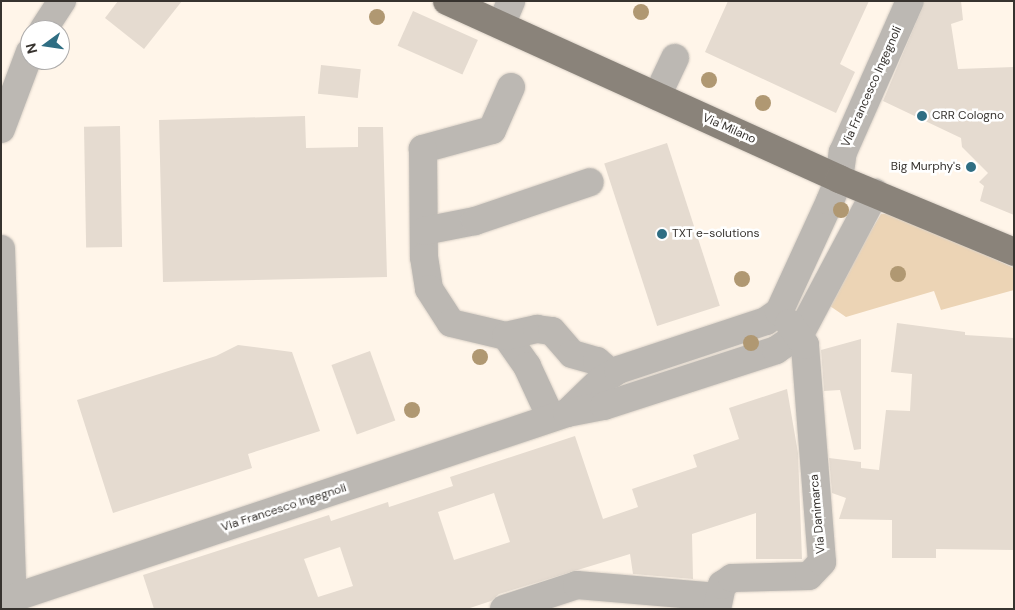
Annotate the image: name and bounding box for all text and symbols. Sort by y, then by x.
north arrow [20,20,70,70]
street label: Via Francesco Ingegnoli [839,24,905,150]
text: N [21,41,41,56]
place label: CRR Cologno [932,109,1004,123]
marker: CRR Cologno [916,110,928,122]
street label: Via Milano [700,111,758,147]
place label: Big Murphy's [891,160,961,174]
marker: Big Murphy's [965,161,977,173]
place label: TXT e-solutions [672,227,760,241]
marker: TXT e-solutions [656,228,668,240]
street label: Via Danimarca [807,474,829,554]
street label: Via Francesco Ingegnoli [219,481,349,535]

